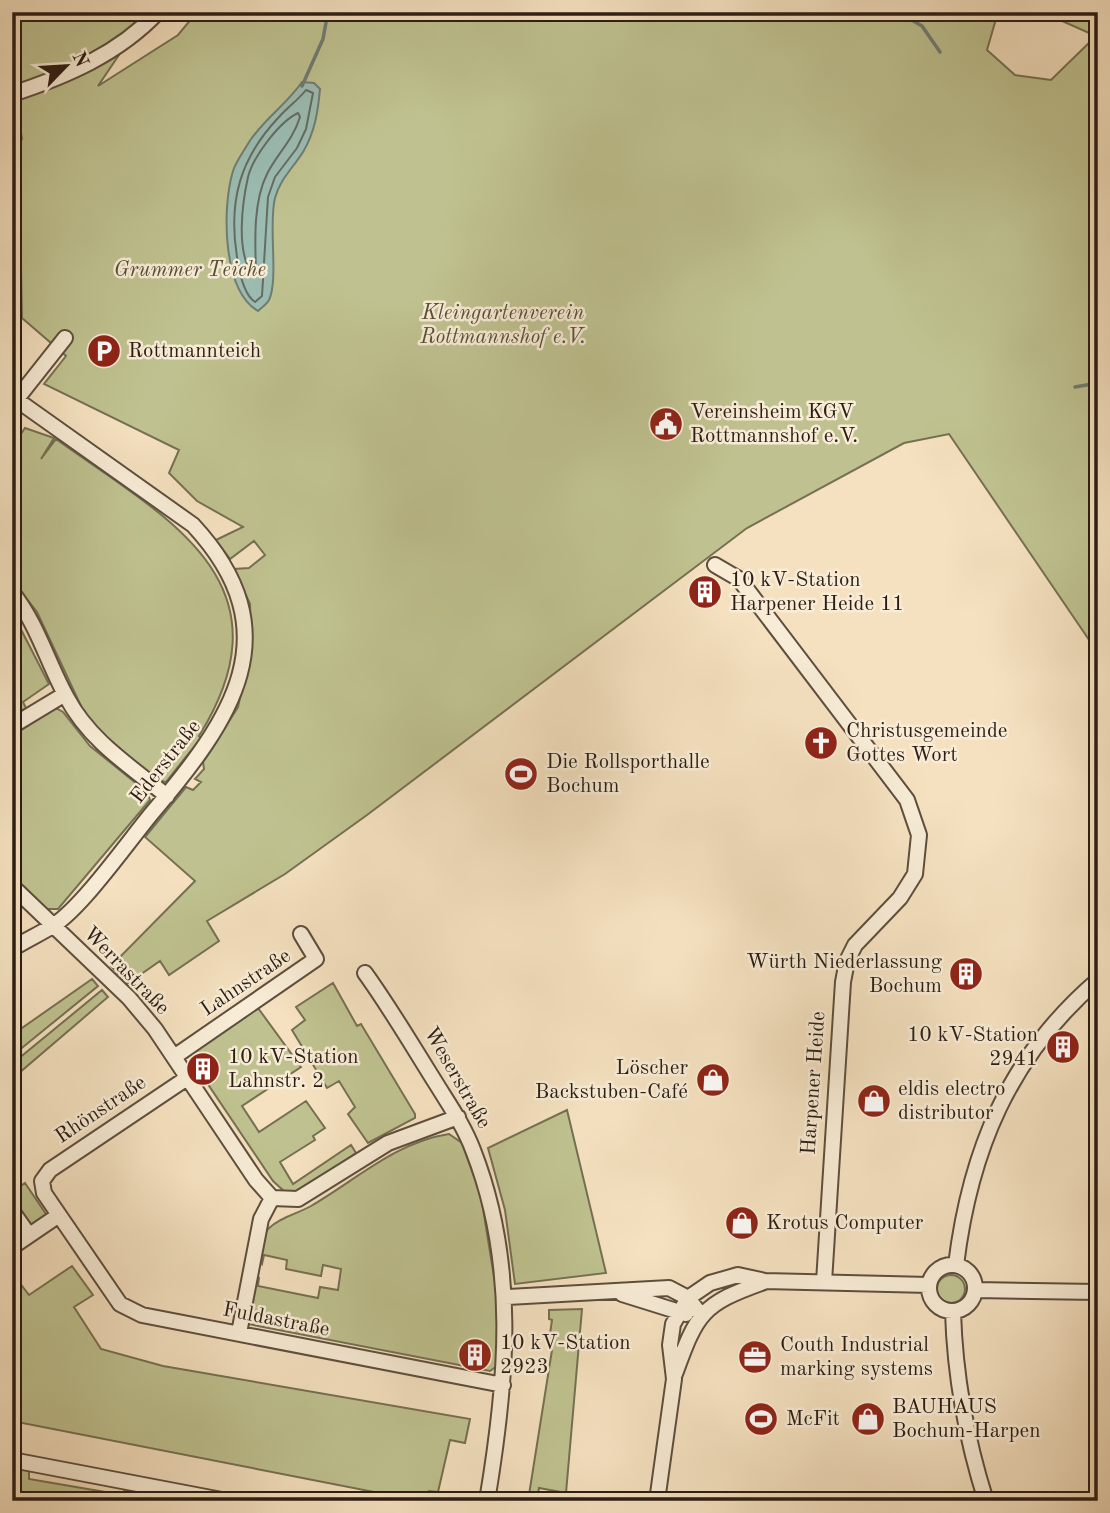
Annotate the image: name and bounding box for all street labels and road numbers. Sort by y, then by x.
street label: Ederstraße [127,716,205,808]
street label: Werrastraße [79,923,173,1019]
street label: Lahnstraße [197,945,295,1021]
street label: Harpener Heide [799,1010,829,1156]
street label: Weserstraße [420,1024,494,1132]
street label: Rhönstraße [52,1072,150,1148]
street label: Fuldastraße [221,1299,331,1341]

